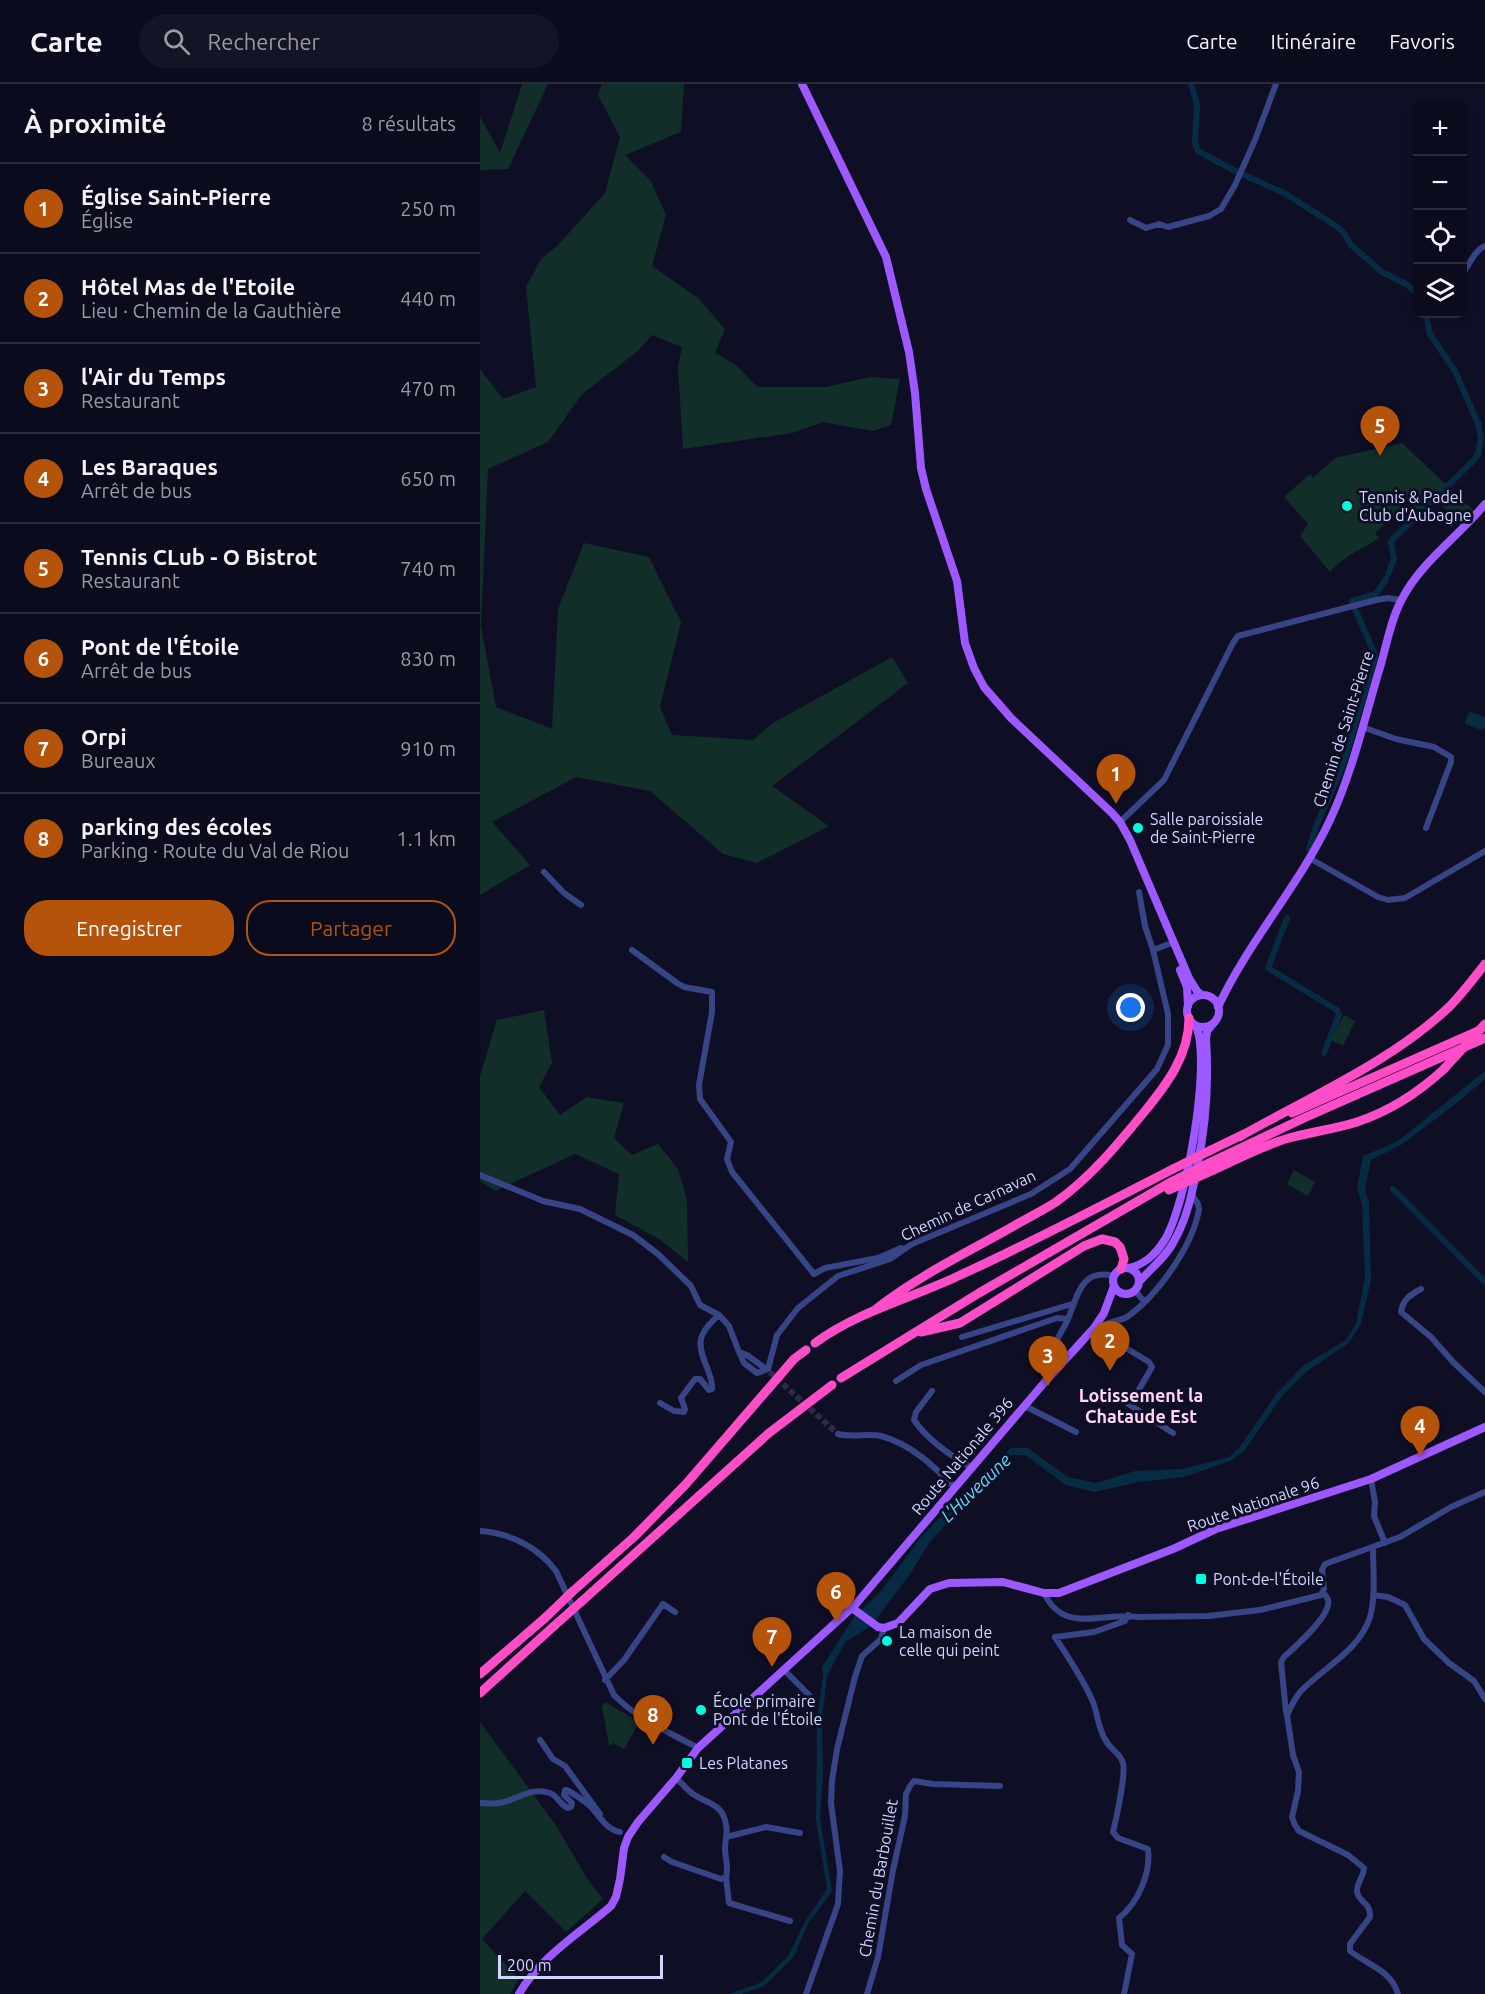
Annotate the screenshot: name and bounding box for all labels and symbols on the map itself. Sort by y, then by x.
pin: 5 [1360,406,1400,456]
place label: Tennis & Padel Club d'Aubagne [1359,488,1472,524]
marker: Tennis & Padel Club d'Aubagne [1340,499,1354,513]
street label: Chemin de Saint-Pierre [1309,648,1377,810]
pin: 1 [1096,754,1136,804]
place label: Salle paroissiale de Saint-Pierre [1150,810,1263,846]
marker: Salle paroissiale de Saint-Pierre [1131,821,1145,835]
your location [1116,993,1145,1022]
street label: Chemin de Carnavan [898,1166,1038,1244]
pin: 2 [1090,1322,1130,1371]
pin: 3 [1028,1336,1068,1386]
district label: Lotissement la Chataude Est [1079,1385,1203,1426]
street label: Route Nationale 396 [908,1394,1016,1518]
pin: 4 [1400,1406,1440,1456]
water label: L'Huveaune [936,1449,1014,1525]
street label: Route Nationale 96 [1185,1473,1321,1535]
place label: Pont-de-l'Étoile [1213,1568,1324,1588]
pin: 6 [816,1572,856,1622]
marker: Pont-de-l'Étoile [1194,1572,1208,1586]
pin: 7 [752,1618,792,1667]
place label: La maison de celle qui peint [899,1623,1000,1659]
marker: La maison de celle qui peint [880,1634,894,1648]
place label: École primaire Pont de l'Étoile [713,1690,822,1728]
pin: 8 [634,1696,672,1745]
marker: École primaire Pont de l'Étoile [694,1703,708,1717]
place label: Les Platanes [699,1754,788,1772]
marker: Les Platanes [680,1756,694,1770]
street label: Chemin du Barbouillet [855,1797,901,1958]
scale bar [498,1952,663,1980]

